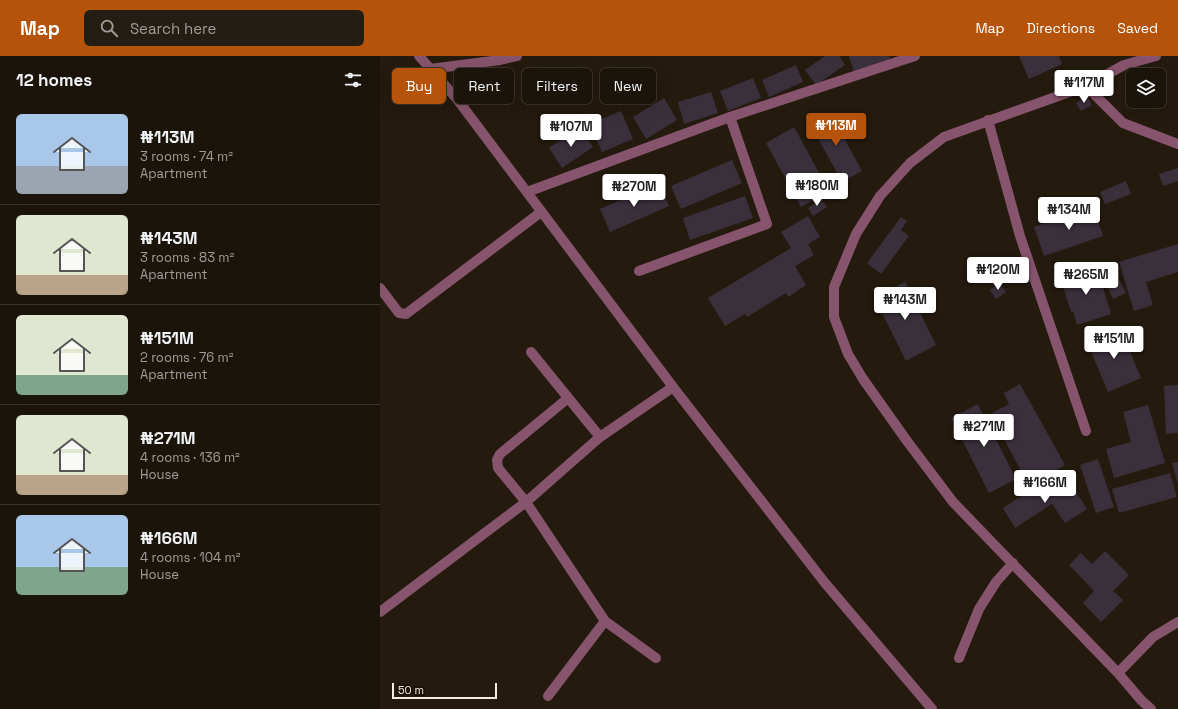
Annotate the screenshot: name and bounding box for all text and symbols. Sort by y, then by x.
search box [84,10,364,46]
text: Map [20,16,60,41]
icon: search [98,17,120,39]
text: Search here [130,19,216,38]
text: Map [975,19,1005,37]
text: Directions [1027,19,1095,37]
text: Saved [1117,19,1158,37]
chip: Buy [392,68,446,104]
chip: Rent [454,68,514,104]
chip: Filters [522,68,592,104]
chip: New [600,68,656,104]
map controls [1126,68,1166,108]
button: layers [1126,68,1166,108]
text: 12 homes [16,69,92,91]
icon: filters [342,69,364,91]
pin: ₦117M [1056,70,1112,104]
text: ₦117M [1064,74,1104,91]
pin: ₦113M [808,113,864,147]
pin: ₦107M [543,114,599,148]
text: ₦113M [815,117,857,134]
text: ₦107M [549,118,593,135]
text: ₦113M [140,126,194,148]
icon: home [48,130,96,178]
text: 3 rooms · 74 m² [140,148,233,165]
text: Apartment [140,165,208,182]
pin: ₦180M [789,173,845,207]
pin: ₦270M [606,174,662,208]
text: ₦180M [795,177,839,194]
text: ₦270M [611,178,657,195]
pin: ₦134M [1041,197,1097,231]
text: ₦134M [1047,201,1091,218]
text: ₦143M [140,227,198,249]
icon: home [48,231,96,279]
text: 3 rooms · 83 m² [140,249,234,266]
pin: ₦120M [970,257,1026,291]
text: ₦120M [976,261,1020,278]
pin: ₦265M [1058,262,1114,296]
text: Apartment [140,266,208,283]
text: ₦265M [1063,266,1109,283]
pin: ₦143M [877,287,933,321]
text: ₦143M [883,291,927,308]
pin: ₦151M [1086,326,1142,360]
text: ₦151M [140,327,194,349]
text: ₦151M [1093,330,1135,347]
icon: home [48,331,96,379]
text: 2 rooms · 76 m² [140,349,234,366]
text: Apartment [140,366,208,383]
pin: ₦271M [956,414,1012,448]
text: ₦271M [963,418,1005,435]
text: ₦271M [140,427,196,449]
icon: home [48,431,96,479]
text: 4 rooms · 136 m² [140,449,240,466]
text: House [140,466,179,483]
pin: ₦166M [1017,470,1073,504]
text: ₦166M [1023,474,1067,491]
text: ₦166M [140,527,197,549]
icon: home [48,531,96,579]
text: 4 rooms · 104 m² [140,549,241,566]
text: House [140,566,179,583]
scale bar [392,681,497,700]
text: 50 m [398,683,424,697]

